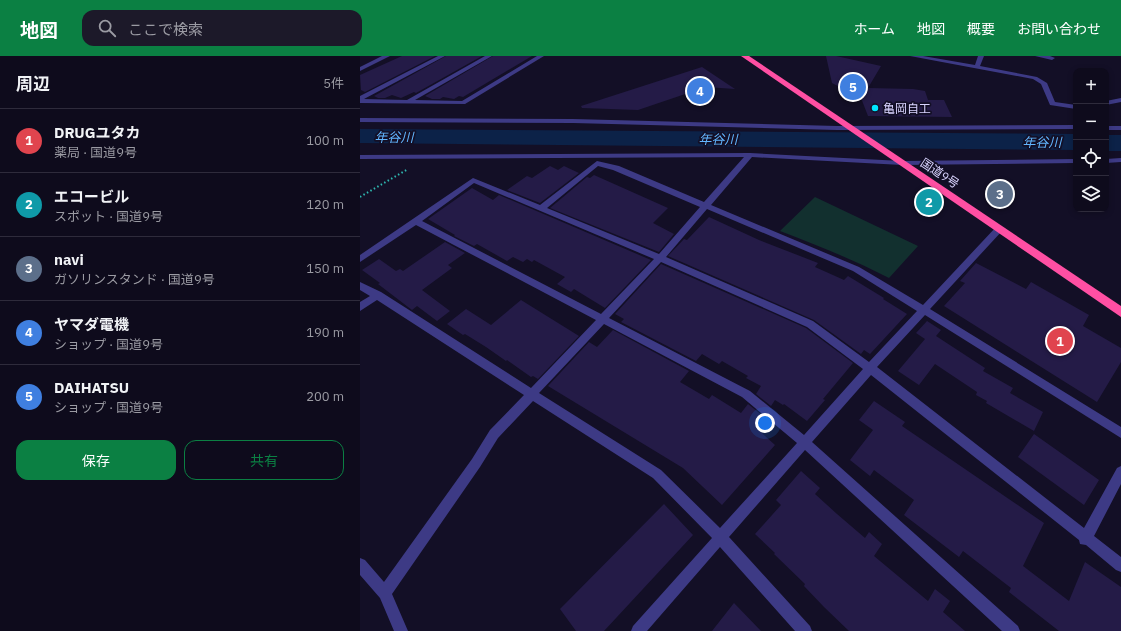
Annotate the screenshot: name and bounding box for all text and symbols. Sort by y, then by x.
search box [82,10,362,46]
icon: search [96,17,118,39]
text: 地図 [20,18,58,42]
text: ここで検索 [128,20,203,39]
text: ホーム [853,20,895,38]
text: 地図 [917,20,945,38]
text: 概要 [967,20,995,38]
text: お問い合わせ [1017,20,1101,38]
map controls [1073,68,1109,212]
button: + [1073,68,1109,104]
pin: 5 [840,72,866,102]
text: 周辺 [16,73,50,95]
text: 5件 [323,75,344,92]
pin: 4 [687,76,713,106]
place label: 亀岡自工 [883,101,931,116]
marker: 亀岡自工 [870,103,880,113]
button: − [1073,104,1109,140]
text: DRUGユタカ [54,123,141,142]
water label: 年谷川 [374,129,415,146]
water label: 年谷川 [698,131,739,148]
text: 1 [25,132,33,149]
text: 100 m [306,132,344,149]
water label: 年谷川 [1022,134,1063,151]
button: locate [1073,140,1109,176]
text: 薬局 · 国道9号 [54,144,137,161]
street label: 国道9号 [918,155,962,191]
button: layers [1073,176,1109,212]
pin: 3 [987,179,1013,209]
text: エコービル [54,187,129,206]
pin: 2 [916,187,942,217]
text: 2 [25,196,33,213]
text: 120 m [306,196,344,213]
text: スポット · 国道9号 [54,208,163,225]
text: navi [54,250,84,269]
text: 3 [25,260,33,277]
text: 150 m [306,260,344,277]
text: ガソリンスタンド · 国道9号 [54,271,215,288]
text: ヤマダ電機 [54,315,129,334]
text: 4 [25,324,33,341]
text: 190 m [306,324,344,341]
pin: 1 [1047,326,1073,356]
text: ショップ · 国道9号 [54,336,163,353]
text: DAIHATSU [54,378,129,397]
text: 5 [25,388,33,405]
text: 200 m [306,388,344,405]
text: ショップ · 国道9号 [54,399,163,416]
your location [755,413,775,433]
button: 保存 [16,440,176,480]
button: 共有 [184,440,344,480]

